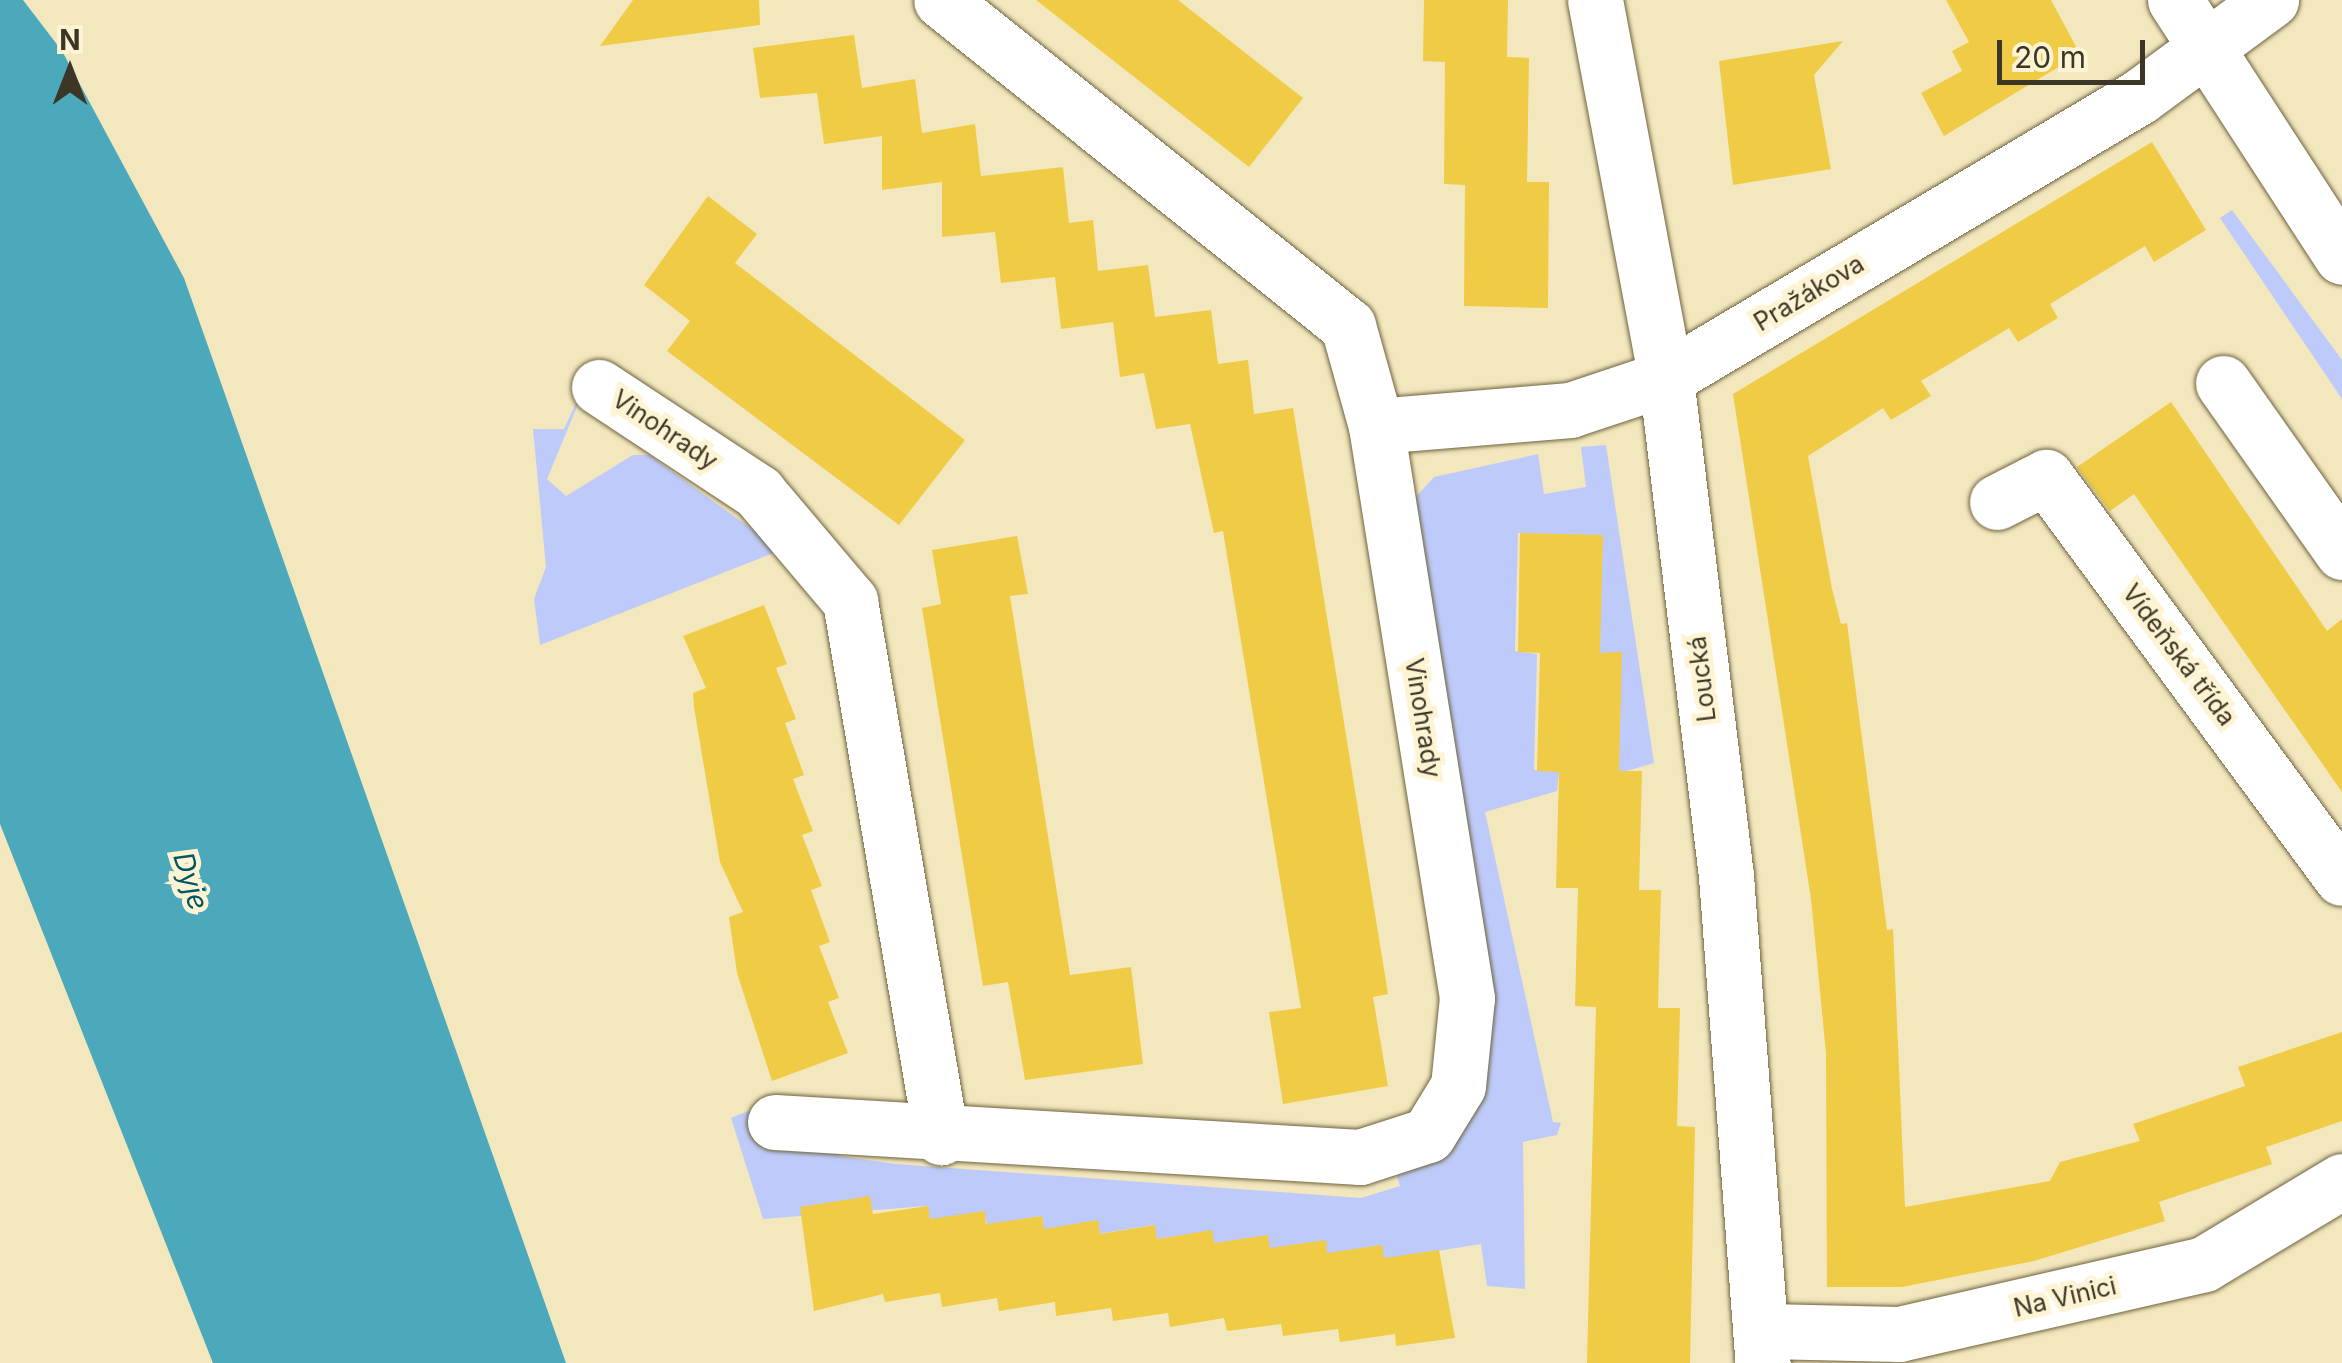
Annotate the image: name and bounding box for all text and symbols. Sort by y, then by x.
north arrow [20,20,120,120]
scale bar [2002,20,2150,82]
text: N [59,23,81,57]
text: 20 m [2014,39,2086,75]
street label: Pražákova [1749,248,1869,338]
street label: Vinohrady [607,384,723,476]
street label: Vídeňská třída [2116,578,2242,732]
street label: Loucká [1682,635,1722,723]
street label: Vinohrady [1399,656,1447,780]
water label: Dyje [166,848,216,914]
street label: Na Vinici [2011,1271,2119,1323]

